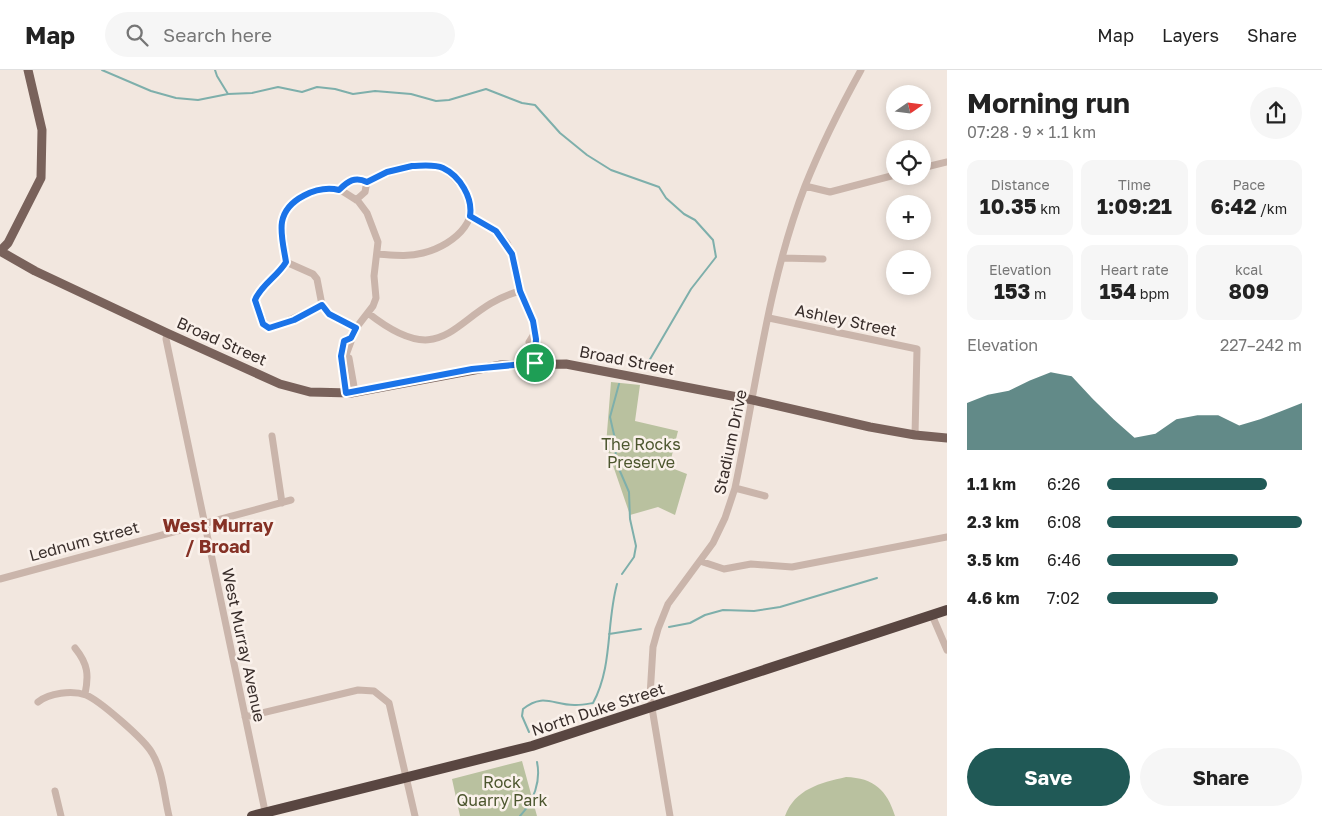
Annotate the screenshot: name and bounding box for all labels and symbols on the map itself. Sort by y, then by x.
north arrow [886,85,931,130]
street label: Ashley Street [793,299,899,341]
street label: Broad Street [174,312,270,370]
street label: Broad Street [578,341,676,379]
pin [514,342,556,384]
street label: Stadium Drive [709,388,751,496]
park label: The Rocks Preserve [601,434,681,472]
district label: West Murray / Broad [163,514,274,557]
street label: Lednum Street [27,517,141,565]
street label: West Murray Avenue [218,566,270,724]
street label: North Duke Street [529,678,667,740]
park label: Rock Quarry Park [456,772,548,810]

